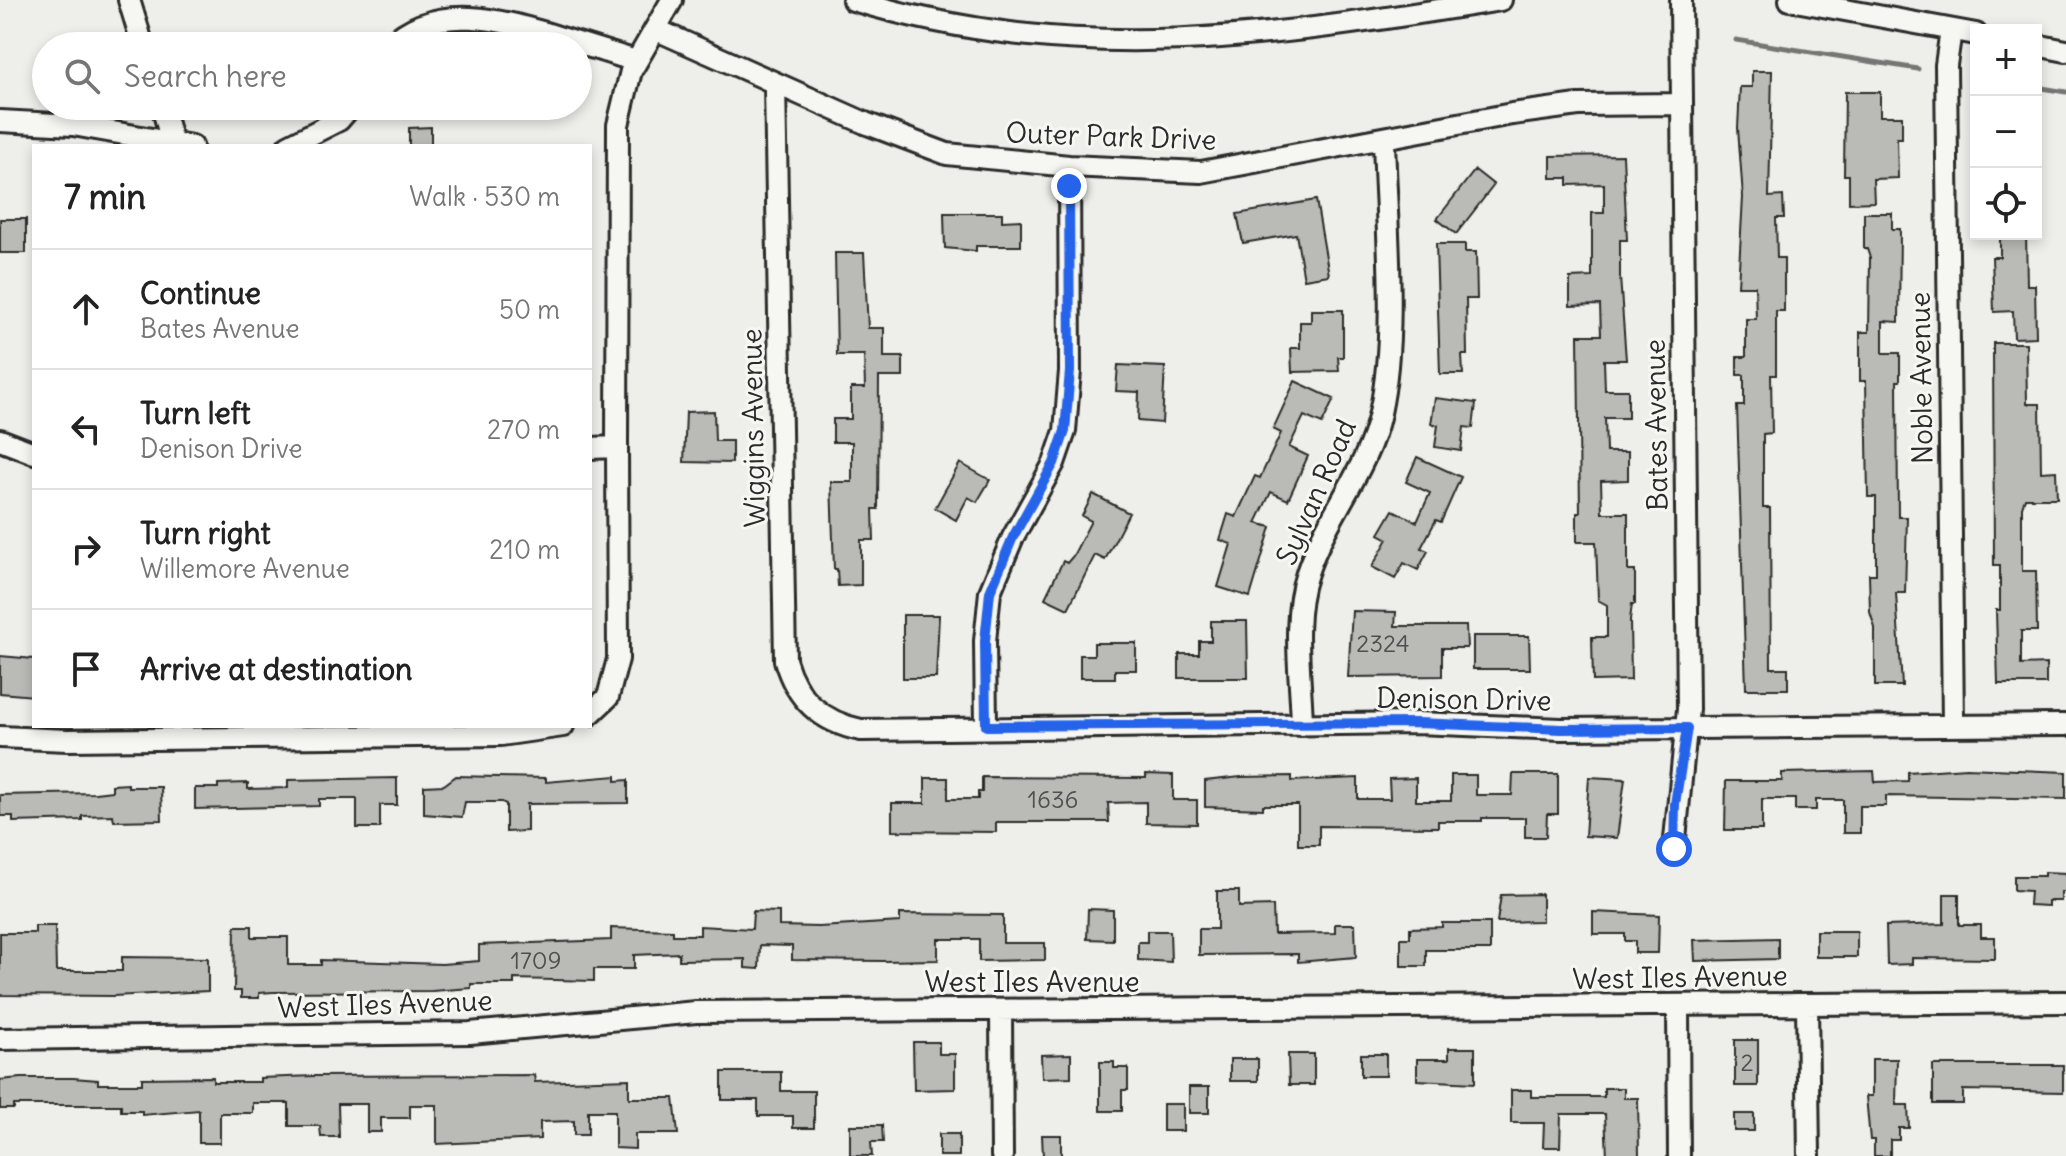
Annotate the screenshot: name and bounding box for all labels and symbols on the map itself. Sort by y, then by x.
street label: Outer Park Drive [1005,114,1217,158]
route end [1051,168,1087,204]
street label: Noble Avenue [1902,292,1940,464]
street label: Wiggins Avenue [733,328,773,528]
street label: Bates Avenue [1637,339,1675,511]
street label: Sylvan Road [1268,414,1364,570]
house number: 2324 [1356,628,1410,658]
street label: Denison Drive [1376,679,1552,719]
house number: 1636 [1028,784,1078,814]
route start [1656,831,1692,867]
house number: 1709 [511,945,561,975]
street label: West Iles Avenue [1572,957,1788,997]
street label: West Iles Avenue [924,964,1140,1000]
street label: West Iles Avenue [277,982,493,1026]
house number: 2 [1740,1047,1754,1077]

